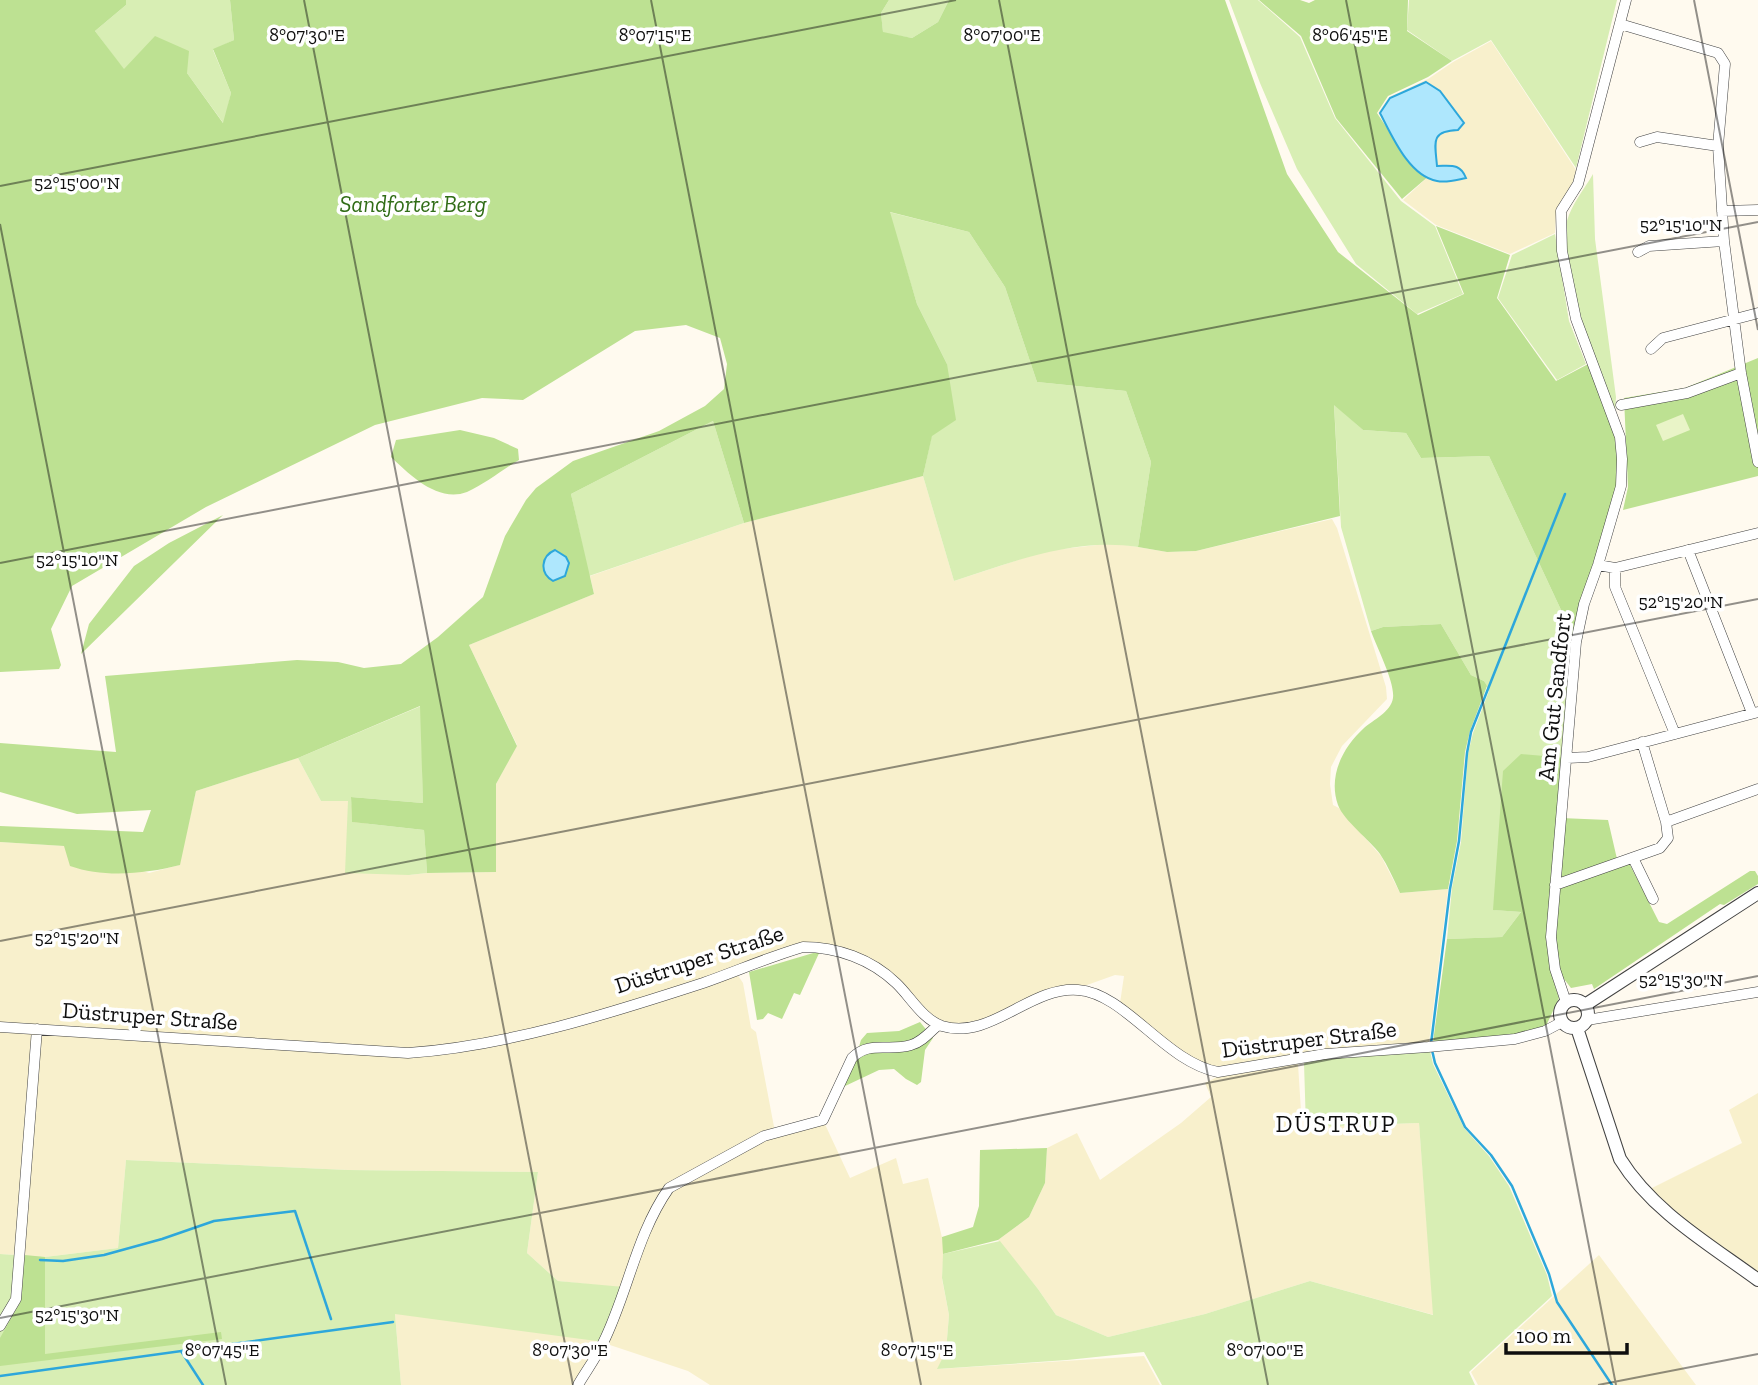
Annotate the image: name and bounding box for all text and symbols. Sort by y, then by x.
text: 8°07'30"E [269,24,345,46]
text: 8°07'15"E [619,24,691,46]
text: 8°07'00"E [963,24,1041,46]
text: 8°06'45"E [1312,24,1388,46]
text: 52°15'00"N [34,172,120,194]
park label: Sandforter Berg [340,190,487,218]
text: 52°15'10"N [1640,214,1722,236]
text: 52°15'10"N [36,549,118,571]
text: 52°15'20"N [1639,591,1723,613]
street label: Am Gut Sandfort [1531,611,1577,782]
street label: Düstruper Straße [611,919,787,999]
text: 52°15'20"N [35,927,119,949]
text: 52°15'30"N [1639,969,1723,991]
street label: Düstruper Straße [61,996,239,1036]
street label: Düstruper Straße [1220,1014,1398,1064]
district label: DÜSTRUP [1275,1109,1397,1138]
text: 52°15'30"N [35,1304,119,1326]
scale bar [1506,1312,1627,1356]
text: 100 m [1516,1323,1571,1348]
text: 8°07'45"E [185,1339,259,1361]
text: 8°07'30"E [532,1339,608,1361]
text: 8°07'15"E [881,1339,953,1361]
text: 8°07'00"E [1226,1339,1304,1361]

